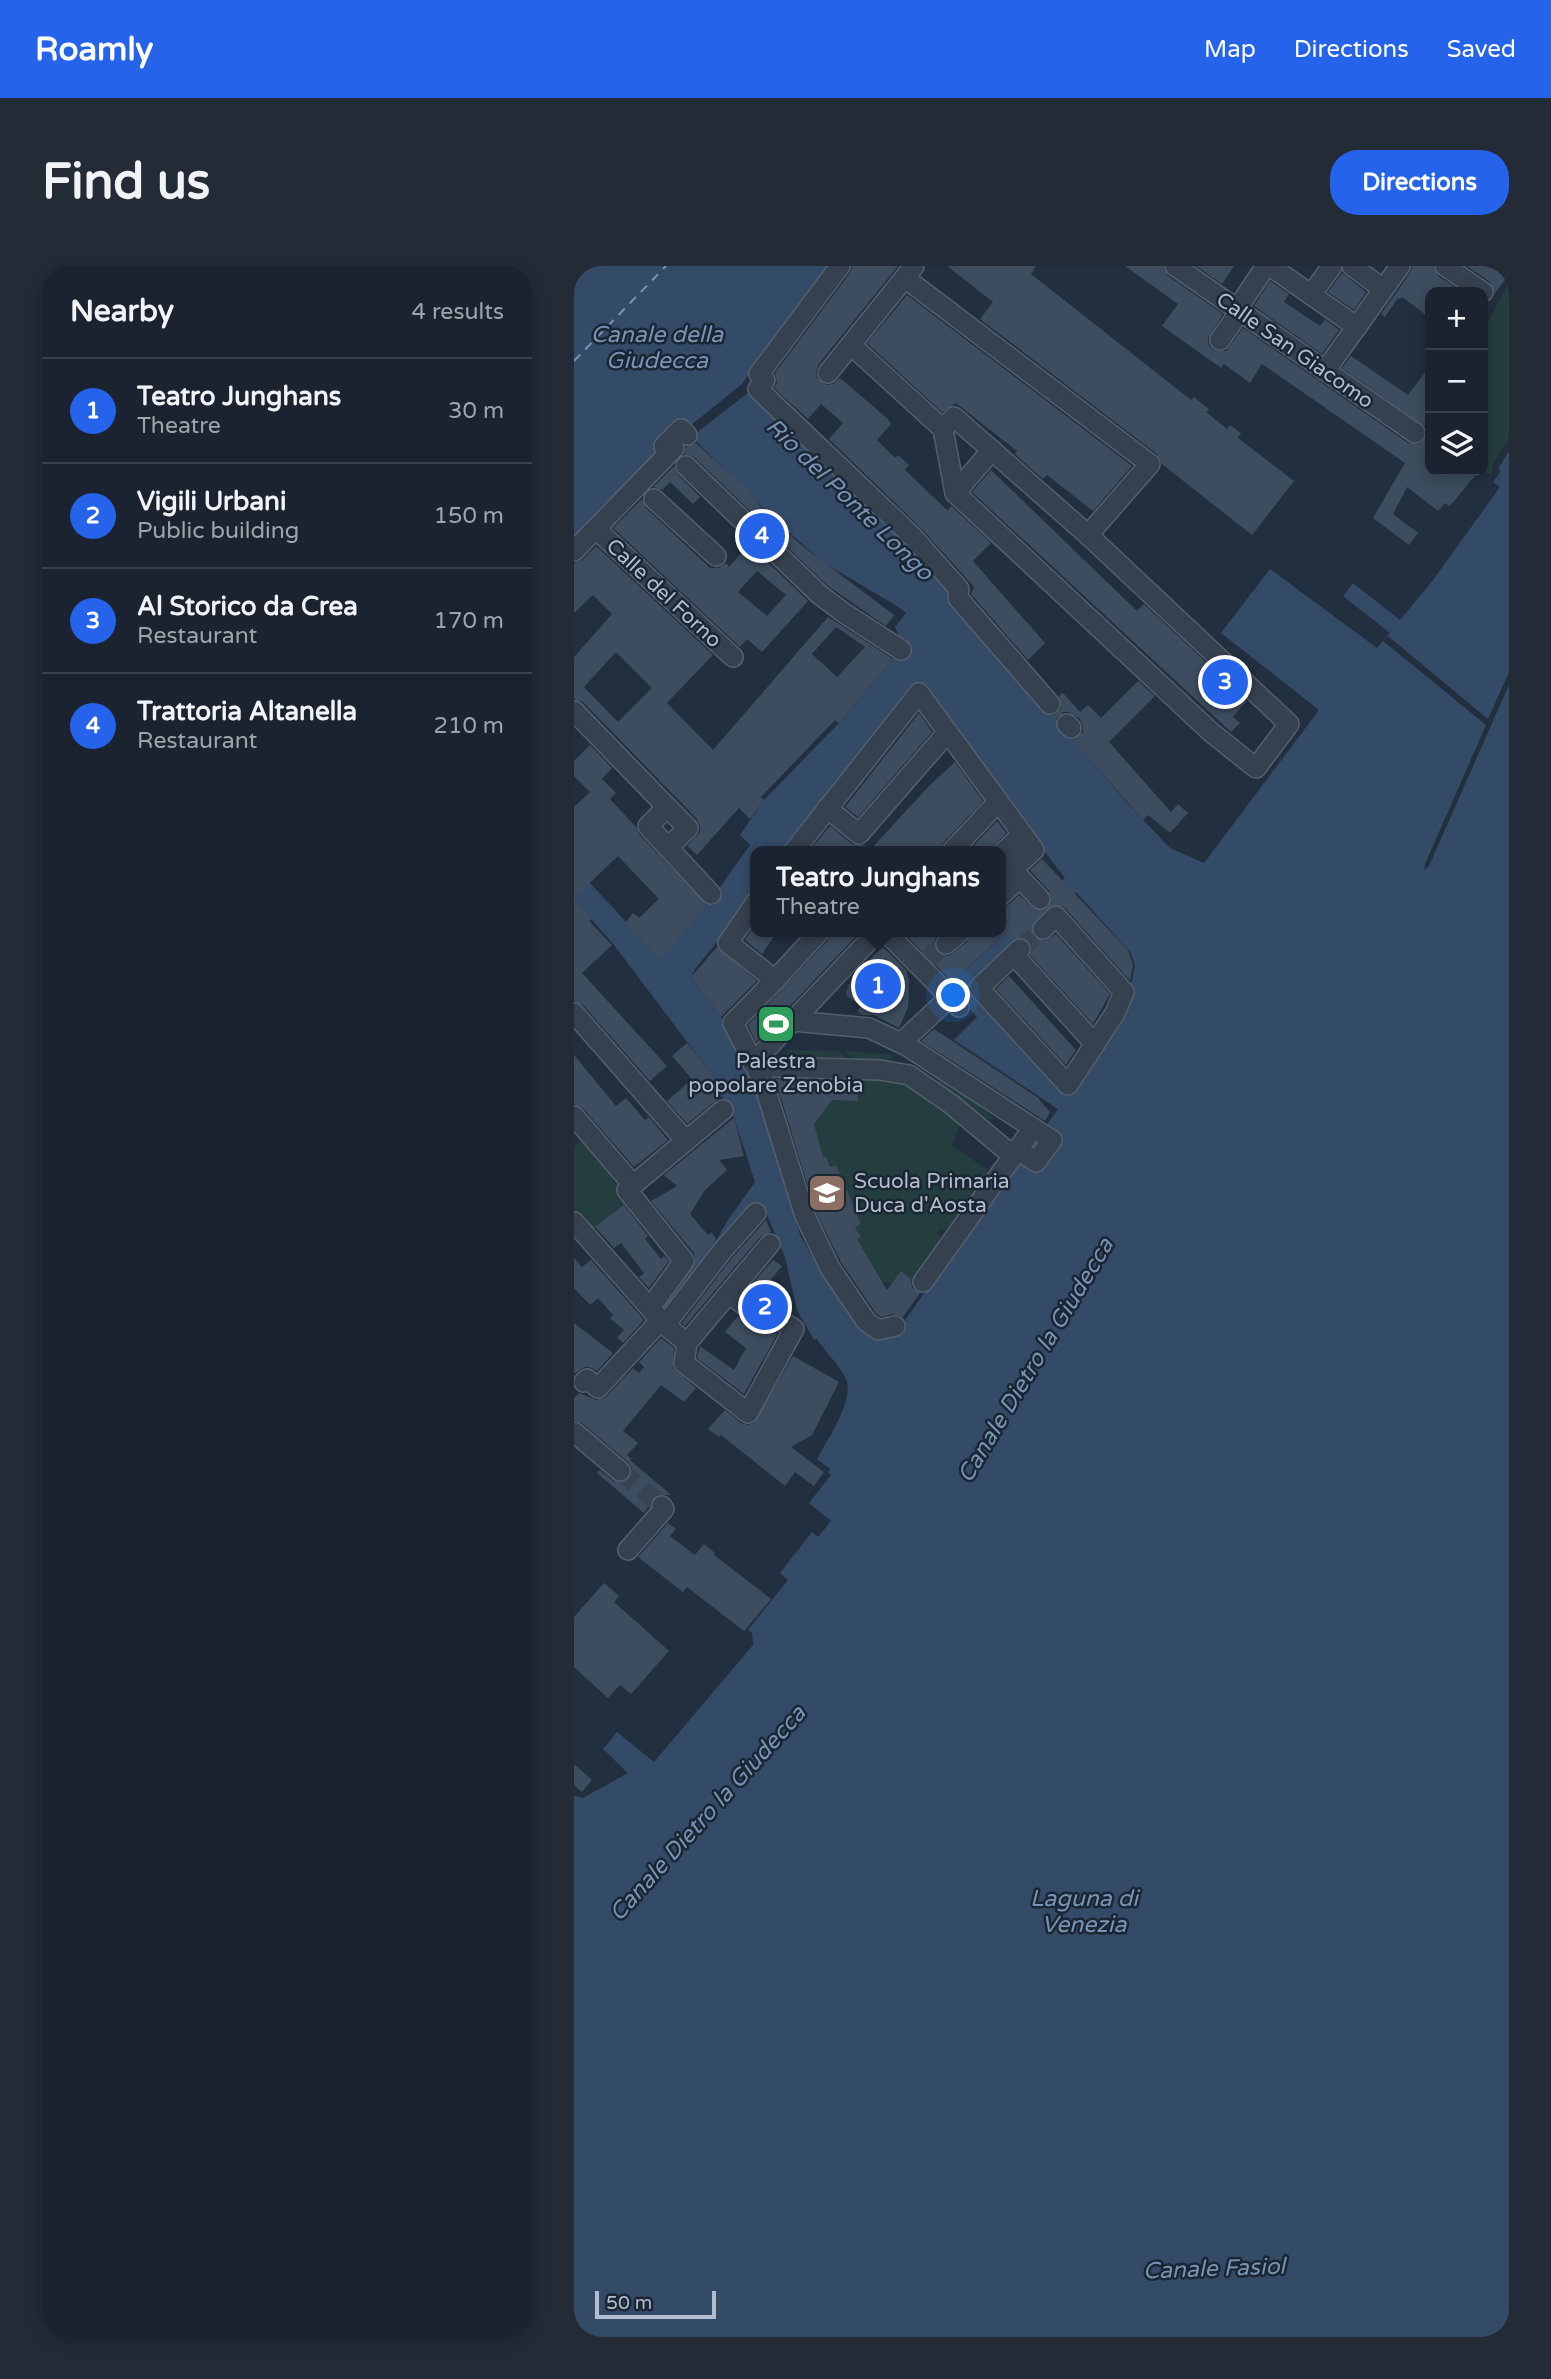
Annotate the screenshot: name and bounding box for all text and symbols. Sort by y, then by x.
text: Roamly [35,30,153,69]
text: Map [1204,35,1256,64]
text: Directions [1294,35,1409,64]
text: Saved [1447,35,1516,64]
button: Directions [1330,150,1509,215]
text: Find us [42,153,210,212]
street label: Calle San Giacomo [1211,287,1378,414]
map controls [1425,287,1488,476]
button: + [1425,287,1488,350]
text: Nearby [70,293,174,330]
text: 4 results [411,298,504,326]
water label: Canale della Giudecca [591,321,724,375]
button: − [1425,350,1488,413]
text: Teatro Junghans [137,381,341,412]
text: 1 [86,397,100,425]
text: 30 m [448,397,504,425]
text: Theatre [137,412,221,440]
water label: Rio del Ponte Longo [760,413,939,587]
button: layers [1425,413,1488,476]
text: Vigili Urbani [137,486,286,517]
text: 2 [86,502,100,530]
text: 150 m [434,502,504,530]
pin: 4 [739,510,785,562]
text: Public building [137,517,299,545]
street label: Calle del Forno [601,534,726,653]
text: Al Storico da Crea [137,591,358,622]
text: 3 [86,607,100,635]
text: 170 m [434,607,504,635]
text: Restaurant [137,622,257,650]
pin: 3 [1202,656,1248,708]
text: Trattoria Altanella [137,696,357,727]
text: 4 [86,712,100,740]
text: 210 m [434,712,504,740]
text: Restaurant [137,727,257,755]
popup [750,846,1006,937]
text: Teatro Junghans [776,862,980,893]
text: Theatre [776,893,860,921]
pin: 1 [855,960,901,1012]
your location [936,978,970,1012]
sports icon: Palestra popolare Zenobia [755,1003,797,1045]
place label: Palestra popolare Zenobia [688,1049,864,1098]
place label: Scuola Primaria Duca d'Aosta [854,1169,1010,1218]
school or university icon: Scuola Primaria Duca d'Aosta [806,1172,848,1214]
water label: Canale Dietro la Giudecca [952,1232,1121,1488]
pin: 2 [742,1281,788,1333]
water label: Canale Dietro la Giudecca [604,1699,813,1927]
water label: Laguna di Venezia [1030,1885,1141,1939]
water label: Canale Fasiol [1142,2252,1288,2285]
scale bar [595,2288,716,2320]
text: 50 m [606,2292,652,2314]

